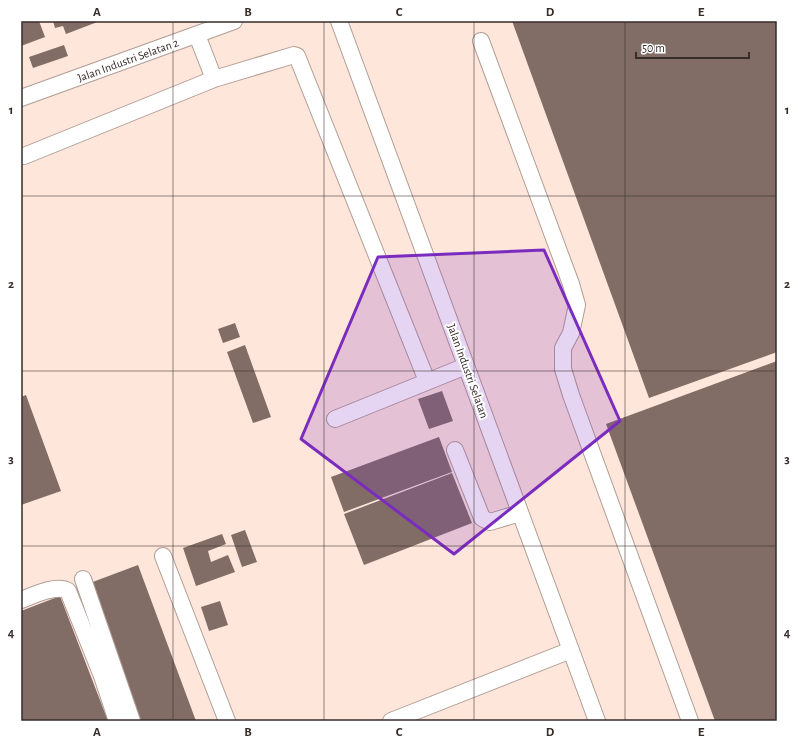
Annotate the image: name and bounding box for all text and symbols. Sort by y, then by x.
text: A [93,6,101,19]
text: B [244,6,252,19]
text: C [396,6,403,19]
text: D [546,6,555,19]
text: E [698,6,705,19]
scale bar [636,34,749,60]
street label: Jalan Industri Selatan 2 [76,36,181,84]
text: 50 m [642,42,665,54]
text: 1 [9,104,13,117]
text: 1 [785,104,789,117]
text: 2 [8,278,14,291]
text: 2 [784,278,790,291]
street label: Jalan Industri Selatan [445,322,491,420]
text: 3 [8,453,14,466]
text: 3 [784,453,790,466]
text: 4 [8,627,15,640]
text: 4 [784,627,791,640]
text: A [93,726,101,739]
text: B [244,726,252,739]
text: C [396,726,403,739]
text: D [546,726,555,739]
text: E [698,726,705,739]

